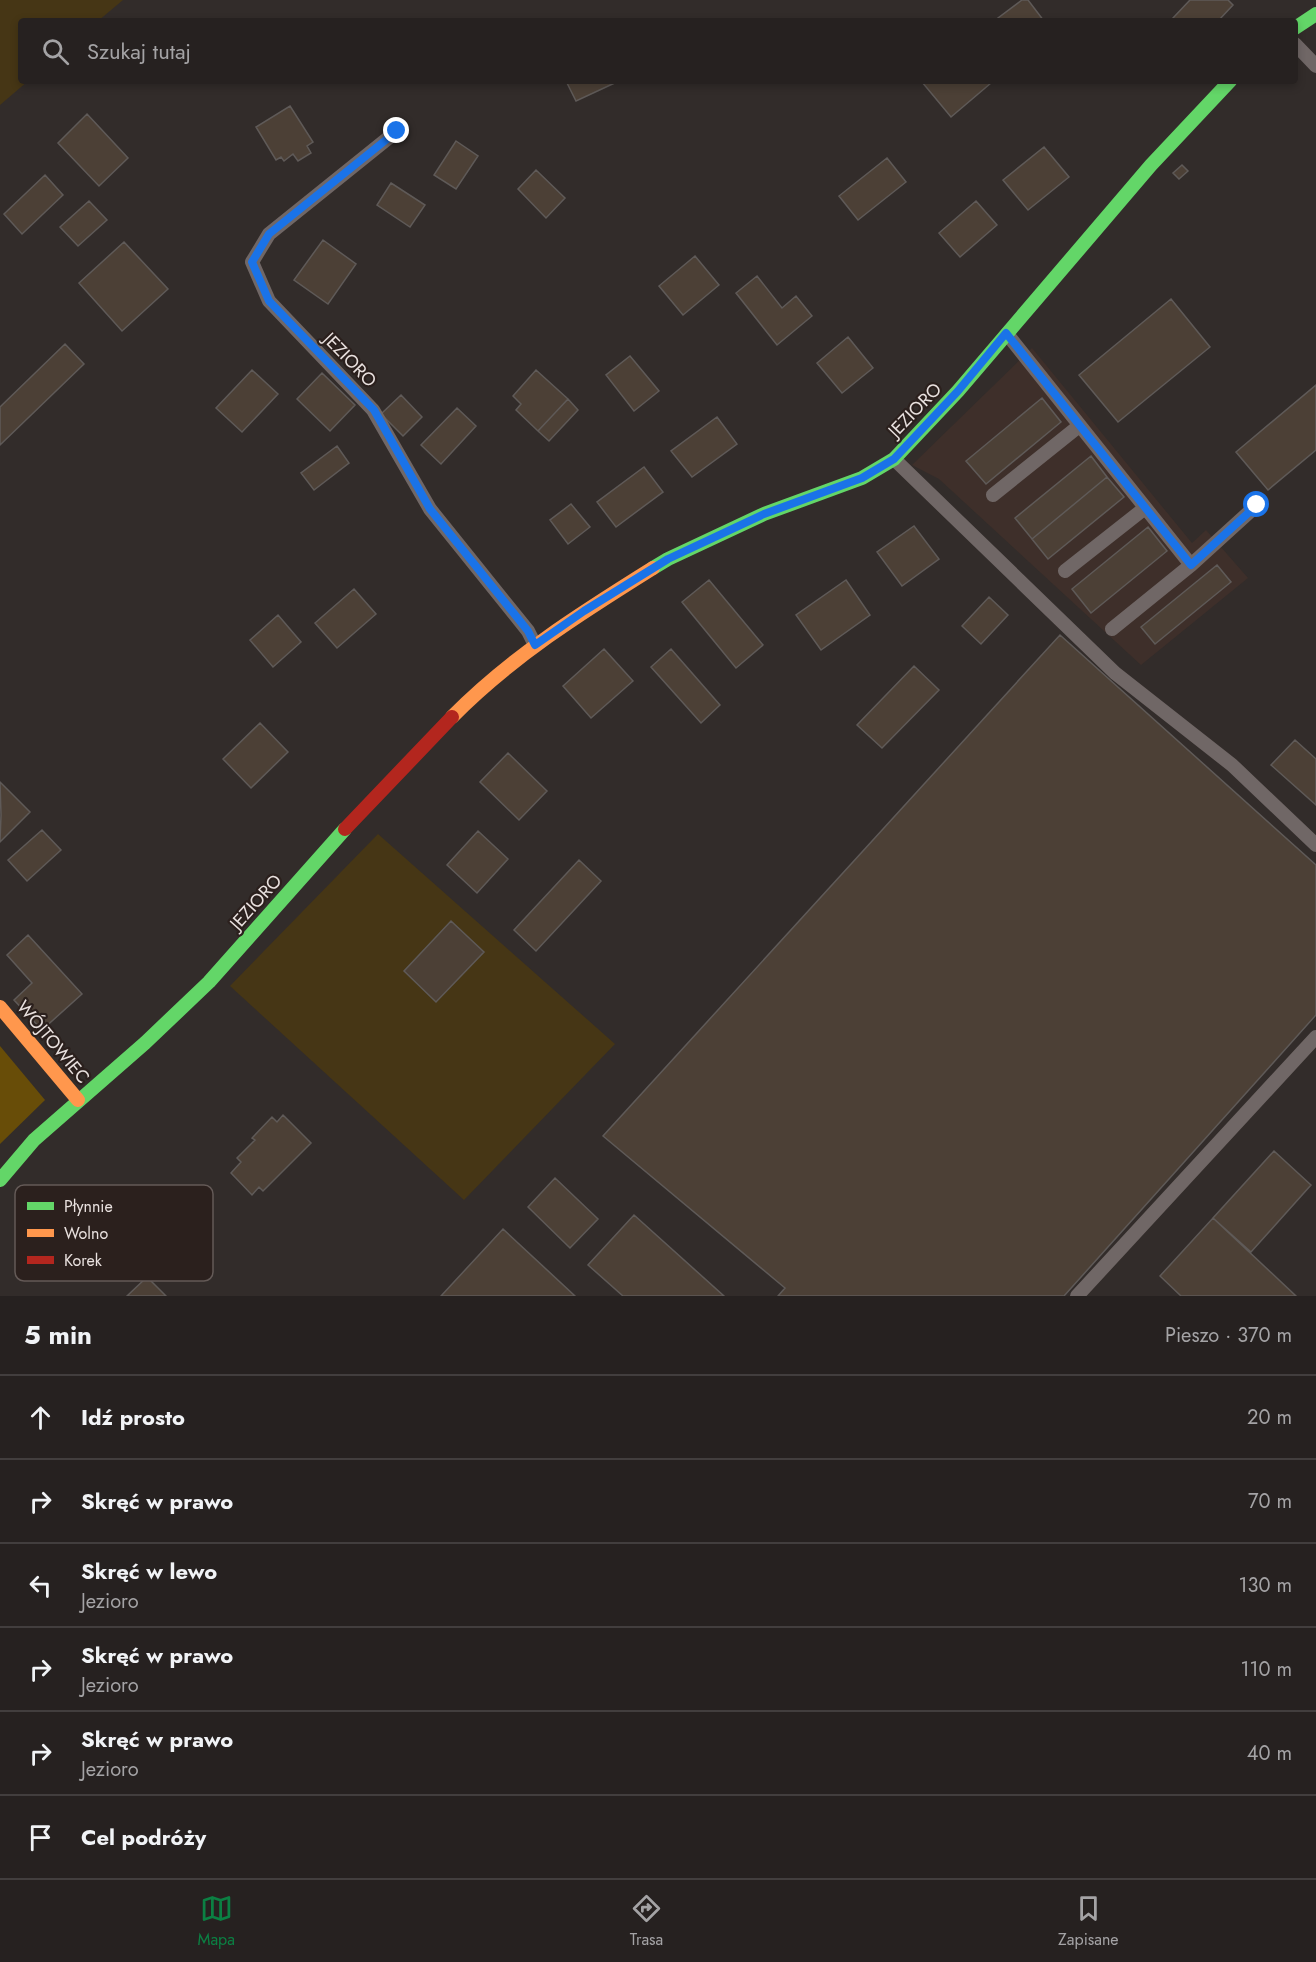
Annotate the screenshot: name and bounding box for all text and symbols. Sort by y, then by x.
search box [18,18,1298,84]
icon: search [39,35,72,68]
text: Szukaj tutaj [87,35,191,67]
route end [383,117,409,143]
street label: JEZIORO [316,325,383,393]
street label: JEZIORO [881,377,948,445]
route start [1243,491,1269,517]
street label: JEZIORO [223,868,288,937]
street label: WÓJTOWIEC [10,995,96,1089]
legend [15,1185,213,1281]
text: Płynnie [64,1195,113,1218]
text: Wolno [64,1222,108,1245]
text: Korek [64,1249,103,1272]
text: 5 min [24,1316,92,1354]
text: Pieszo · 370 m [1165,1321,1292,1350]
icon: ahead [24,1401,57,1434]
text: Idź prosto [81,1401,185,1433]
text: 20 m [1247,1403,1292,1432]
icon: right [24,1485,57,1518]
text: Skręć w prawo [81,1485,233,1517]
text: 70 m [1248,1487,1292,1516]
text: Skręć w lewo [81,1555,217,1587]
icon: left [24,1569,57,1602]
text: 130 m [1238,1571,1292,1600]
text: Jezioro [81,1587,139,1616]
text: Skręć w prawo [81,1639,233,1671]
icon: right [24,1653,57,1686]
text: 110 m [1240,1655,1292,1684]
text: Jezioro [81,1671,139,1700]
text: Skręć w prawo [81,1723,233,1755]
icon: right [24,1737,57,1770]
text: 40 m [1247,1739,1292,1768]
text: Jezioro [81,1755,139,1784]
icon: arrive [24,1821,57,1854]
text: Cel podróży [81,1821,206,1853]
tab: Mapa [197,1892,235,1951]
tab: Trasa [630,1892,663,1951]
tab: Zapisane [1058,1892,1119,1951]

